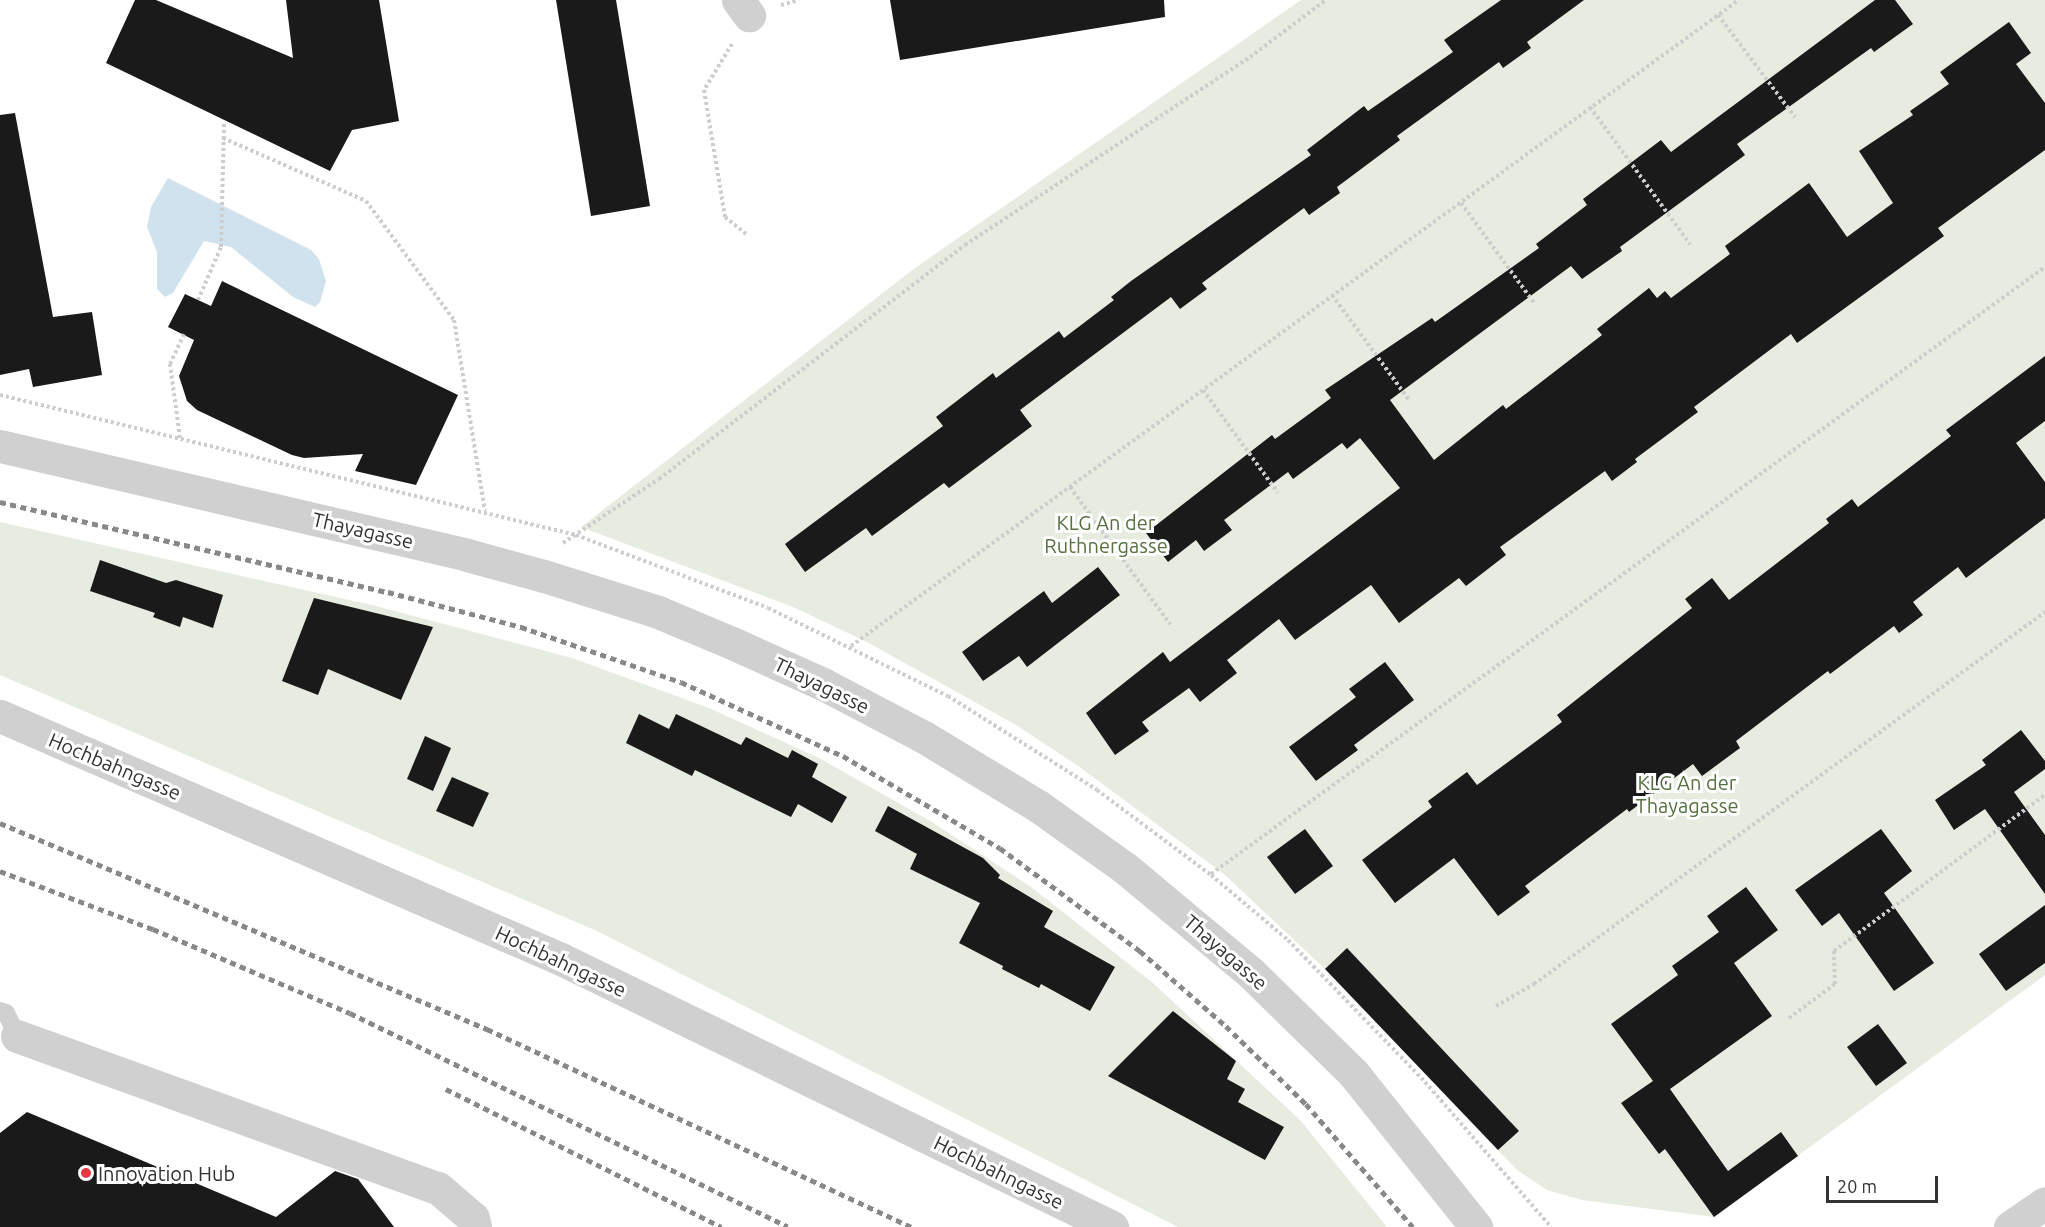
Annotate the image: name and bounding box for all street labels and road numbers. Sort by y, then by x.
street label: Thayagasse [310,507,416,553]
street label: Thayagasse [771,652,873,718]
street label: Hochbahngasse [45,727,185,805]
street label: Thayagasse [1179,909,1273,995]
street label: Hochbahngasse [492,920,630,1002]
street label: Hochbahngasse [930,1130,1068,1214]

